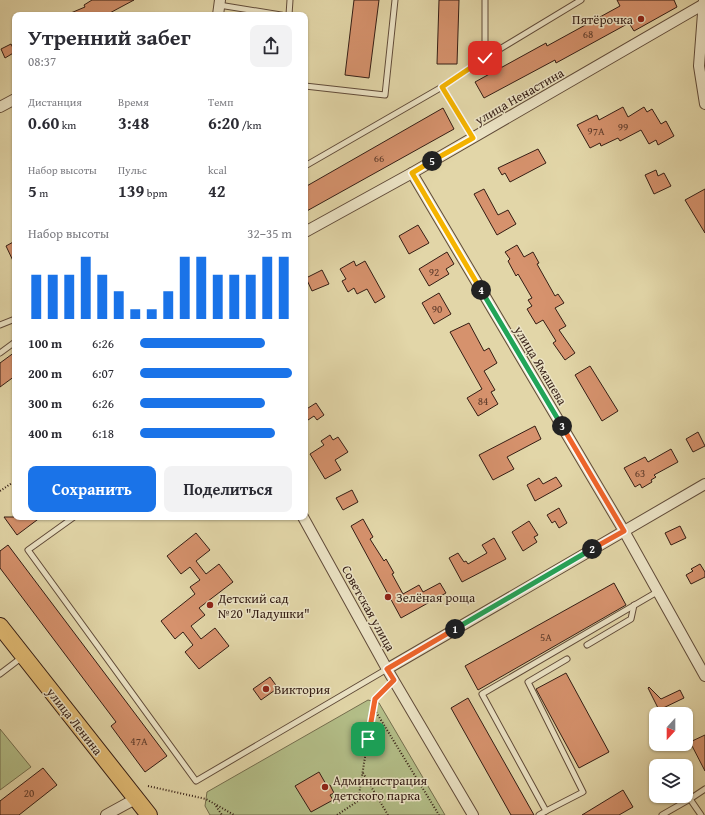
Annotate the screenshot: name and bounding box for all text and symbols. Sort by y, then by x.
place label: Пятёрочка [572,10,634,29]
marker: Пятёрочка [636,14,646,24]
text: Утренний забег [28,21,191,53]
button: share [250,25,292,67]
house number: 68 [583,26,593,42]
pin [468,41,502,75]
icon: check [474,47,496,69]
text: 08:37 [28,52,56,71]
street label: улица Ненастина [470,63,568,130]
text: Дистанция [28,94,82,110]
text: Время [118,94,149,110]
text: Темп [208,94,233,110]
text: 0.60 [28,110,59,135]
text: 3:48 [118,110,149,135]
text: 6:20 [208,110,239,135]
text: km [59,117,76,133]
text: /km [239,117,261,133]
house number: 99 [618,119,628,135]
house number: 97А [587,123,605,139]
house number: 66 [374,150,384,166]
pin: 5 [422,151,442,171]
text: 5 [429,153,435,169]
text: Набор высоты [28,162,97,178]
text: Пульс [118,162,147,178]
text: kcal [208,162,227,178]
text: 5 [28,178,37,203]
text: 139 [118,178,144,203]
text: 42 [208,178,226,203]
text: m [37,185,48,201]
text: bpm [144,185,167,201]
text: Набор высоты [28,224,109,243]
text: 32–35 m [247,224,292,243]
house number: 92 [429,264,439,280]
pin: 4 [471,280,491,300]
text: 4 [478,282,484,298]
house number: 90 [432,301,442,317]
street label: улица Ямашева [509,321,572,409]
text: 100 m [28,334,62,353]
text: 6:26 [92,334,114,353]
text: 200 m [28,364,62,383]
text: 6:07 [92,364,114,383]
house number: 84 [478,393,488,409]
text: 300 m [28,394,62,413]
text: 6:26 [92,394,114,413]
pin: 3 [552,416,572,436]
text: 3 [559,418,565,434]
text: 400 m [28,424,62,443]
text: 6:18 [92,424,114,443]
house number: 63 [635,465,645,481]
button: Сохранить [28,466,156,512]
button: Поделиться [164,466,292,512]
pin: 2 [582,539,602,559]
text: 2 [589,541,595,557]
street label: Советская улица [337,562,400,655]
place label: Зелёная роща [396,588,476,607]
place label: Детский сад №20 "Ладушки" [217,589,310,623]
marker: Зелёная роща [383,592,393,602]
marker: Детский сад №20 "Ладушки" [205,600,215,610]
pin: 1 [445,619,465,639]
text: 1 [452,621,458,637]
house number: 5А [540,629,552,645]
place label: Виктория [274,680,331,699]
street label: улица Ленина [41,683,108,760]
marker: Виктория [261,684,271,694]
north arrow [649,707,693,751]
map controls [649,707,693,803]
pin [351,722,385,756]
icon: arrive [357,728,379,750]
house number: 47А [130,733,148,749]
button: layers [649,759,693,803]
place label: Администрация детского парка [333,771,428,805]
marker: Администрация детского парка [320,782,330,792]
house number: 20 [24,785,34,801]

